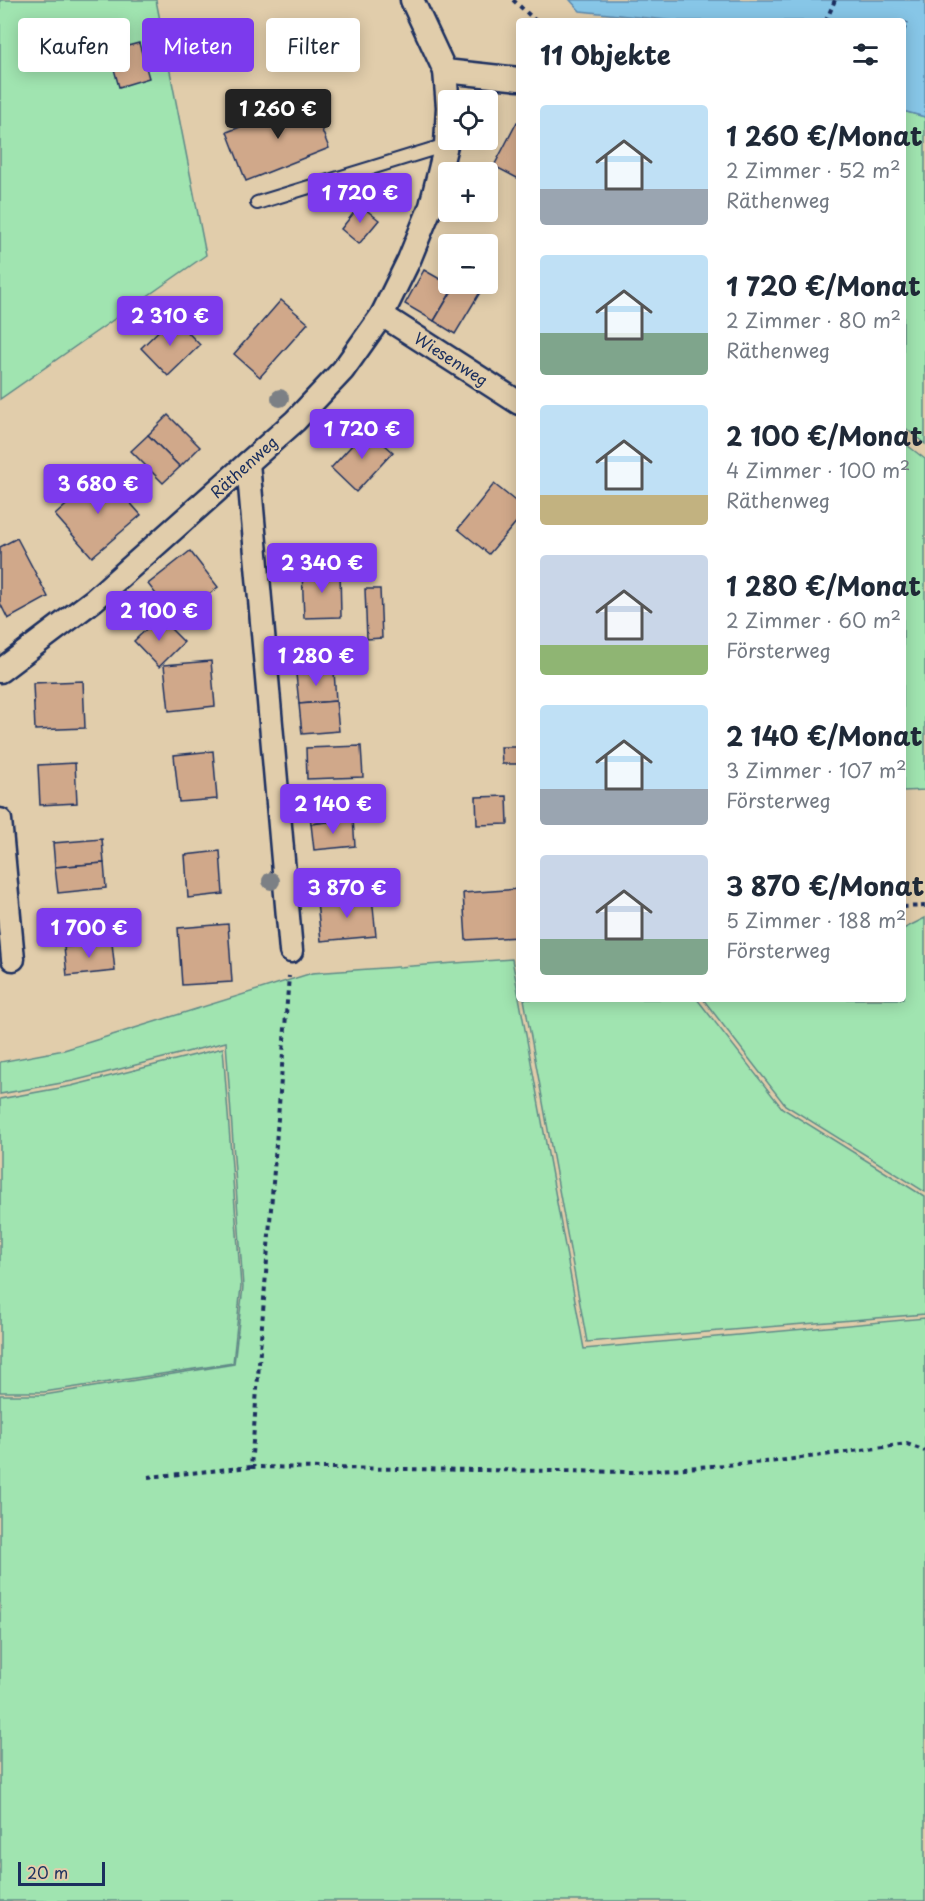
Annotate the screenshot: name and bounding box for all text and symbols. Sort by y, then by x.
chip: Kaufen [18,18,130,72]
chip: Mieten [142,18,254,72]
chip: Filter [266,18,360,72]
text: 11 Objekte [540,35,671,74]
icon: filters [849,38,882,71]
pin: 1 260 € [223,89,333,140]
map controls [438,90,498,294]
button: locate [438,90,498,150]
text: 1 260 € [239,93,317,123]
text: 1 260 €/Monat [726,116,923,155]
icon: home [588,129,660,201]
text: 2 Zimmer · 52 m² [726,155,900,185]
button: + [438,162,498,222]
pin: 1 720 € [305,173,415,224]
text: 1 720 € [322,177,398,207]
text: Räthenweg [726,185,830,215]
button: − [438,234,498,294]
text: 1 720 €/Monat [726,266,921,305]
icon: home [588,279,660,351]
pin: 2 310 € [115,296,225,347]
text: 2 310 € [131,300,209,330]
text: 2 Zimmer · 80 m² [726,305,901,335]
street label: Wiesenweg [410,325,493,391]
text: Räthenweg [726,335,830,365]
pin: 1 720 € [307,409,417,460]
text: 1 720 € [324,413,400,443]
text: 2 100 €/Monat [726,416,923,455]
street label: Räthenweg [204,429,282,503]
icon: home [588,429,660,501]
text: 4 Zimmer · 100 m² [726,455,910,485]
pin: 3 680 € [43,464,153,515]
text: 3 680 € [58,468,138,498]
text: Räthenweg [726,485,830,515]
pin: 2 340 € [267,543,377,594]
text: 2 340 € [281,547,363,577]
text: 1 280 €/Monat [726,566,921,605]
icon: home [588,579,660,651]
pin: 2 100 € [104,591,214,642]
text: 2 100 € [120,595,198,625]
text: 2 Zimmer · 60 m² [726,605,901,635]
text: Försterweg [726,635,831,665]
pin: 1 280 € [261,636,371,687]
text: 1 280 € [278,640,354,670]
text: 2 140 €/Monat [726,716,923,755]
icon: home [588,729,660,801]
text: 3 Zimmer · 107 m² [726,755,907,785]
pin: 2 140 € [278,784,388,835]
text: Försterweg [726,785,831,815]
text: 2 140 € [294,788,372,818]
text: 3 870 €/Monat [726,866,924,905]
pin: 3 870 € [292,868,402,919]
text: 3 870 € [307,872,387,902]
icon: home [588,879,660,951]
text: 5 Zimmer · 188 m² [726,905,906,935]
pin: 1 700 € [34,908,144,959]
text: 1 700 € [51,912,127,942]
text: Försterweg [726,935,831,965]
scale bar [18,1859,105,1886]
text: 20 m [27,1860,68,1884]

